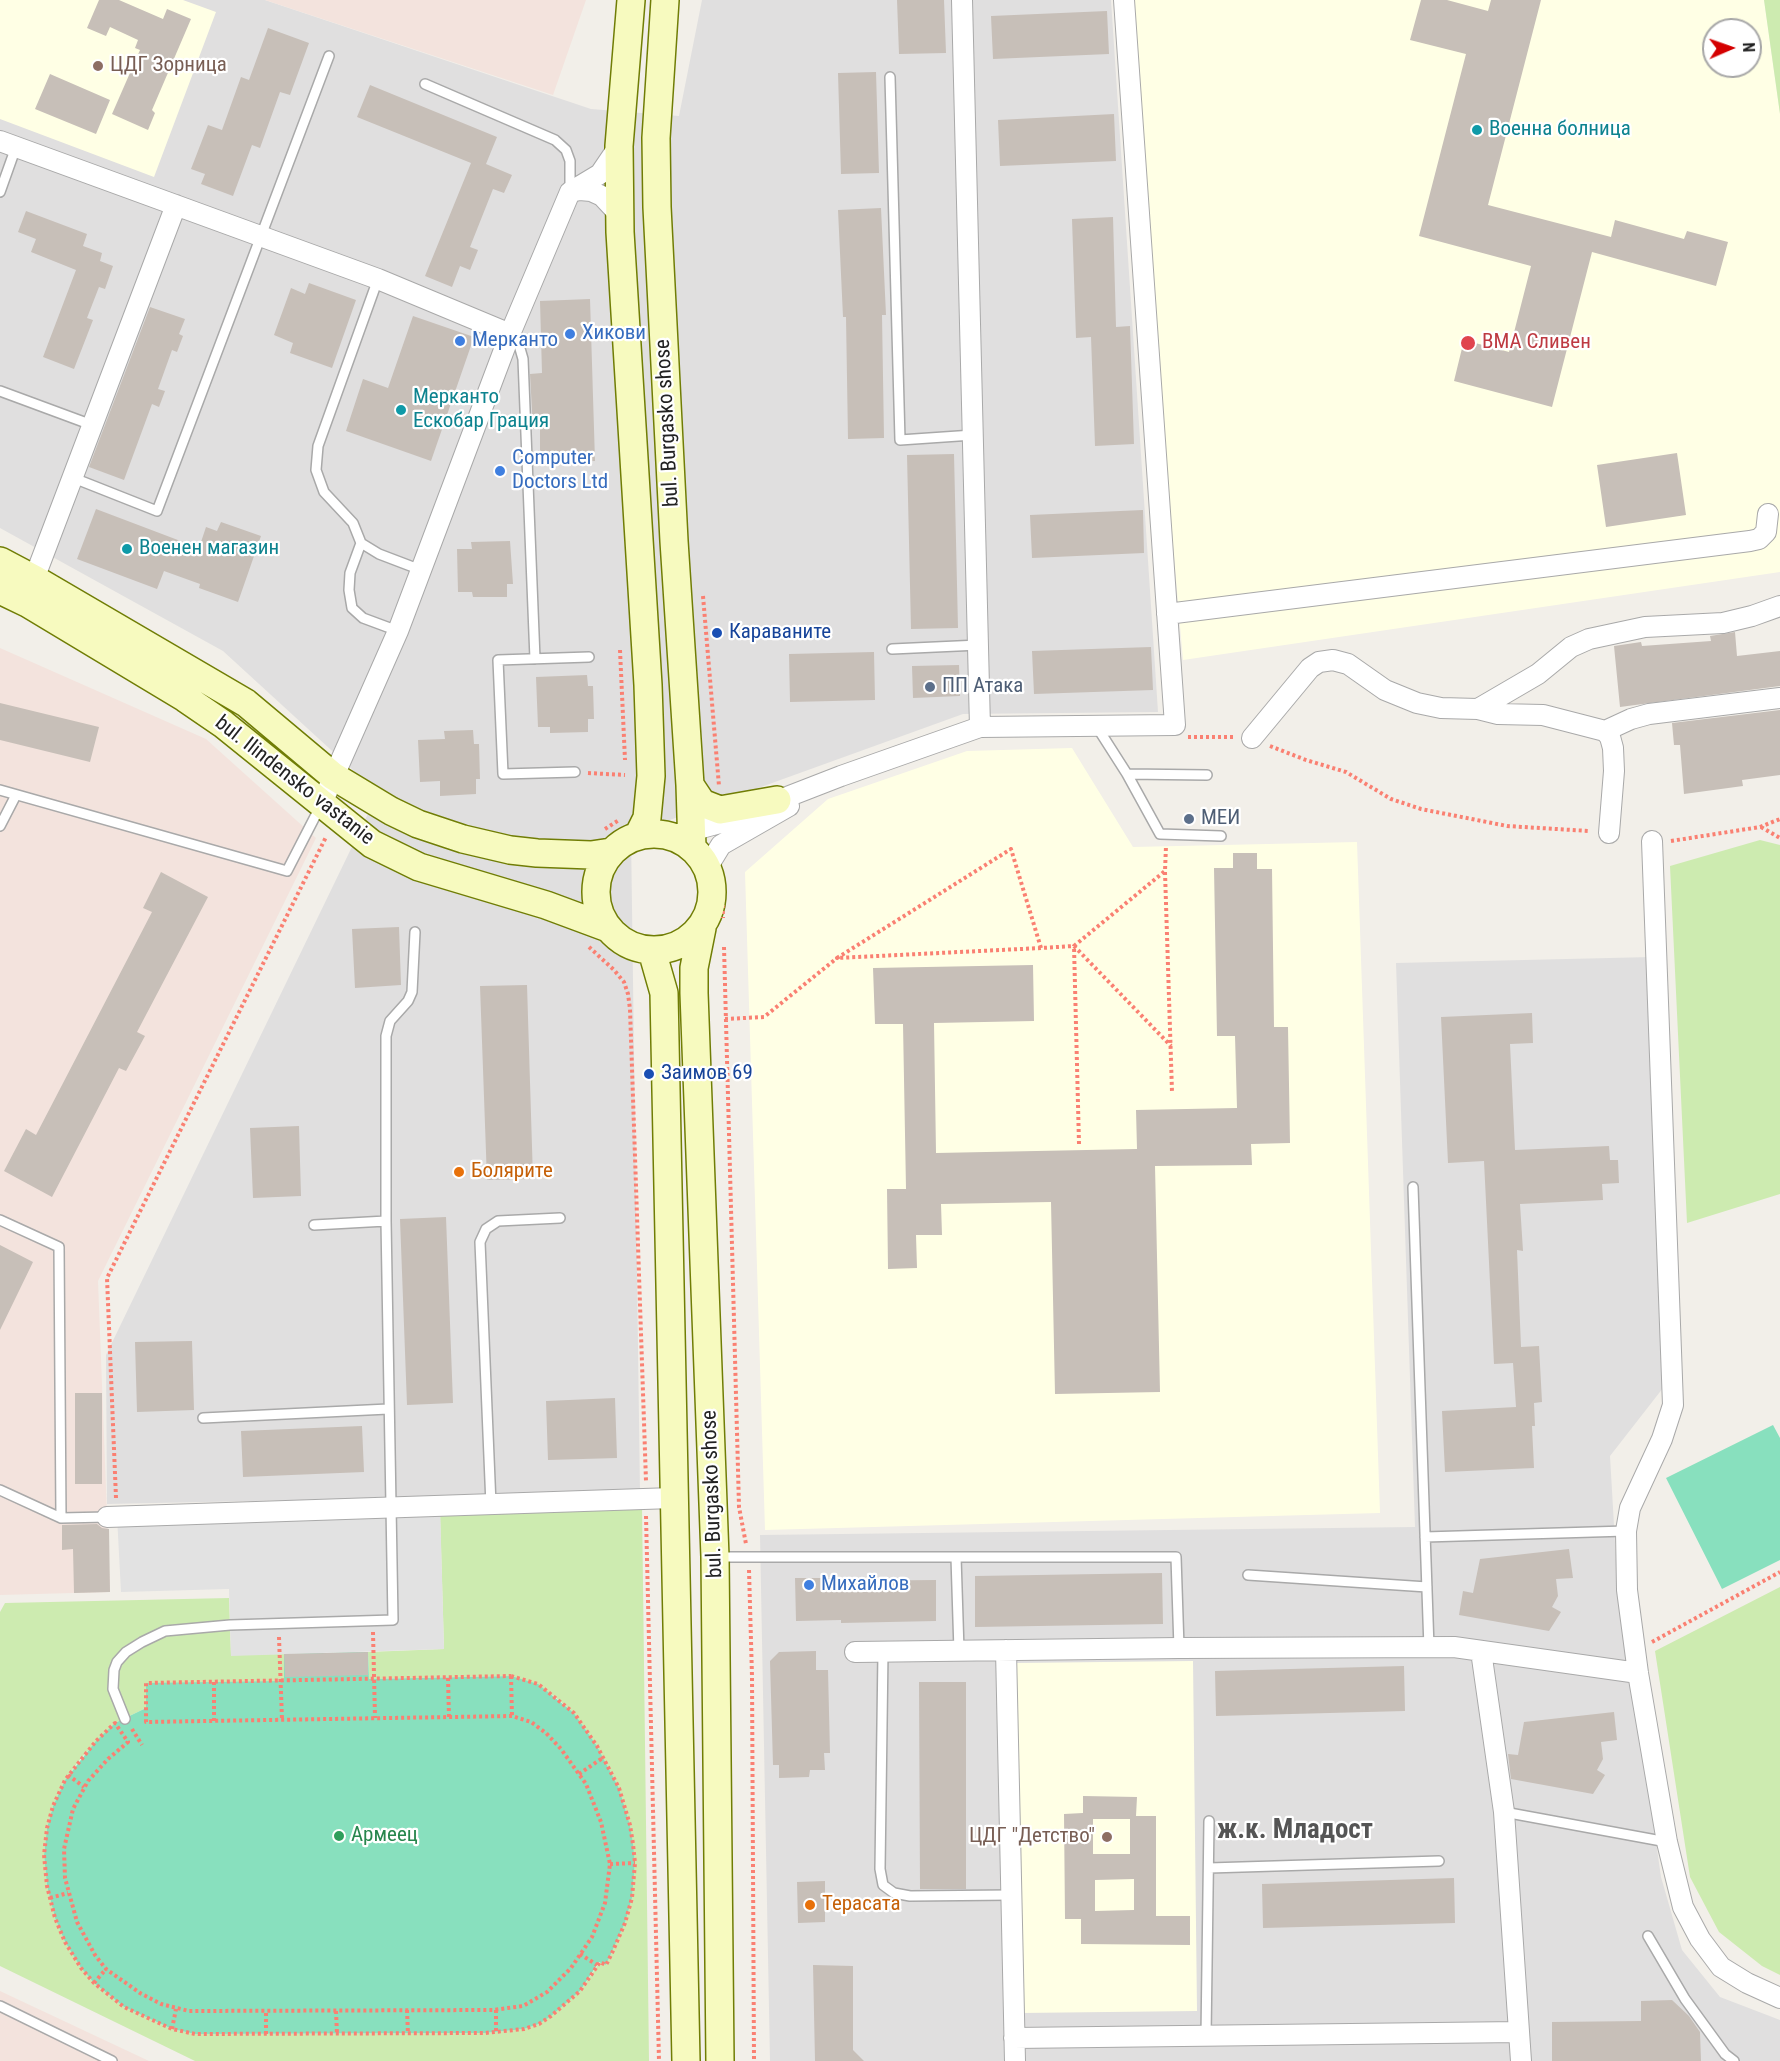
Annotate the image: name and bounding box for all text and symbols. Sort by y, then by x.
north arrow [1702,18,1762,78]
text: N [1739,42,1758,53]
place label: ЦДГ Зорница [110,53,227,79]
marker: ЦДГ Зорница [91,59,105,73]
place label: Военна болница [1489,117,1631,143]
marker: Военна болница [1470,123,1484,137]
place label: Хикови [582,321,646,347]
marker: Хикови [563,327,577,341]
place label: Мерканто [472,328,558,354]
place label: ВМА Сливен [1482,330,1591,356]
marker: Мерканто [453,334,467,348]
marker: ВМА Сливен [1459,334,1477,352]
street label: bul. Burgasko shose [651,338,685,508]
place label: Мерканто Ескобар Грация [413,385,549,435]
marker: Мерканто Ескобар Грация [394,403,408,417]
place label: Computer Doctors Ltd [512,446,608,496]
marker: Computer Doctors Ltd [493,464,507,478]
place label: Военен магазин [139,536,279,562]
marker: Военен магазин [120,542,134,556]
place label: Караваните [729,620,831,646]
marker: Караваните [710,626,724,640]
place label: ПП Атака [942,674,1023,700]
marker: ПП Атака [923,680,937,694]
street label: bul. Ilindensko vastanie [209,711,379,851]
place label: МЕИ [1201,806,1240,832]
marker: МЕИ [1182,812,1196,826]
place label: Заимов 69 [661,1061,753,1087]
marker: Заимов 69 [642,1067,656,1081]
place label: Болярите [471,1159,553,1185]
marker: Болярите [452,1165,466,1179]
street label: bul. Burgasko shose [697,1410,729,1578]
place label: Михайлов [821,1572,909,1598]
marker: Михайлов [802,1578,816,1592]
district label: ж.к. Младост [1217,1815,1373,1847]
place label: Армеец [351,1823,418,1849]
place label: ЦДГ "Детство" [969,1824,1095,1850]
marker: Армеец [332,1829,346,1843]
marker: ЦДГ "Детство" [1100,1830,1114,1844]
place label: Терасата [822,1892,901,1918]
marker: Терасата [803,1898,817,1912]

